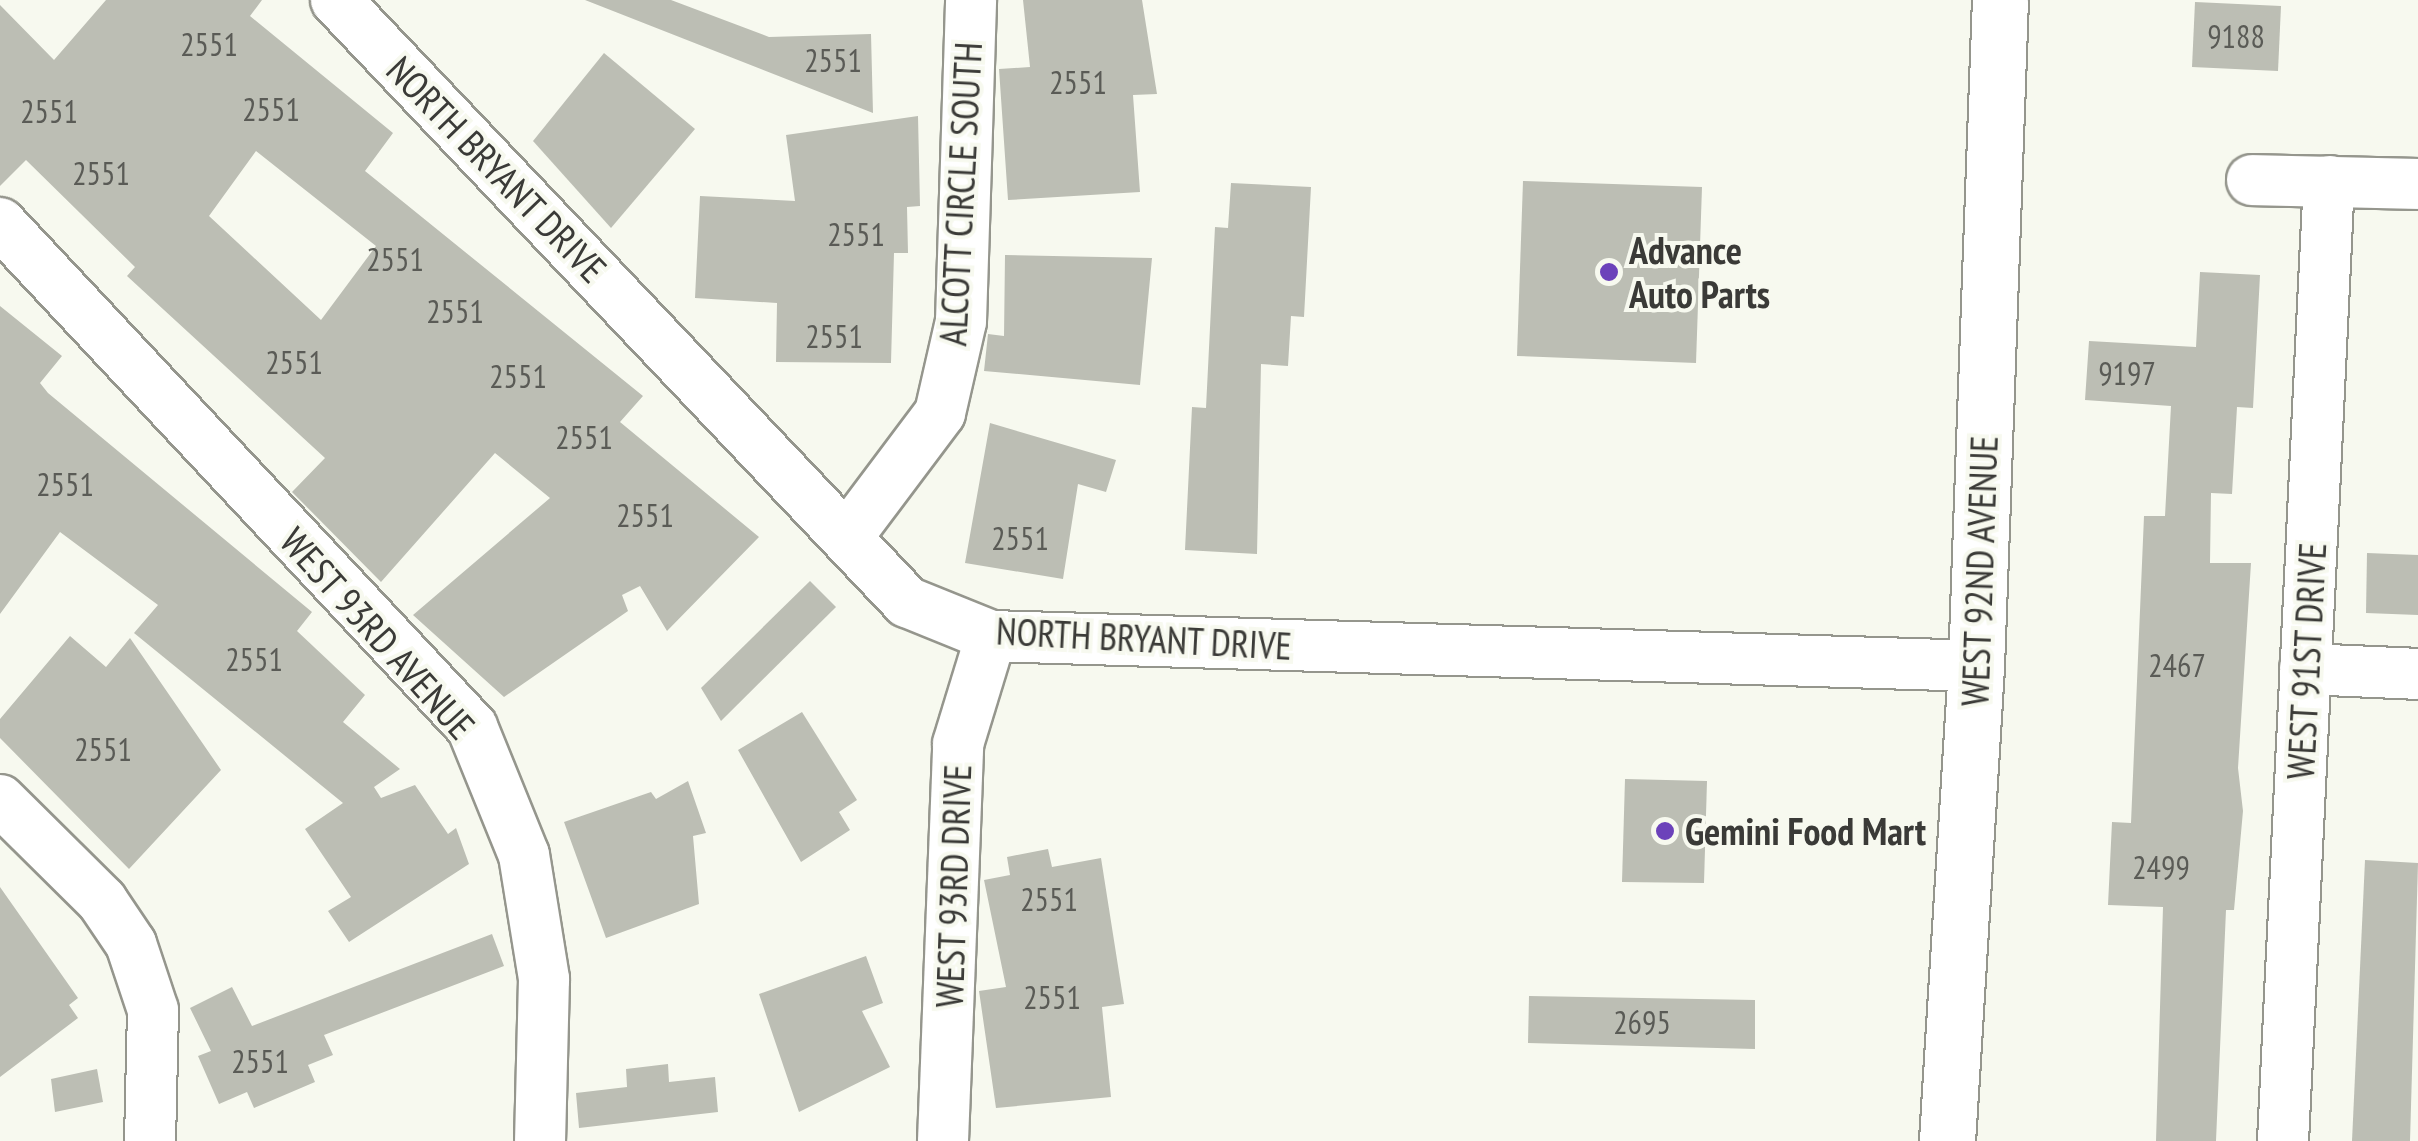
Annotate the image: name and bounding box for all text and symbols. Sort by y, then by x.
house number: 9188 [2207,17,2265,55]
house number: 2551 [180,25,238,63]
street label: ALCOTT CIRCLE SOUTH [929,40,991,348]
house number: 2551 [804,41,862,79]
street label: NORTH BRYANT DRIVE [377,46,617,292]
house number: 2551 [1049,63,1107,101]
house number: 2551 [242,90,300,128]
house number: 2551 [20,92,78,130]
house number: 2551 [72,154,130,192]
house number: 2551 [827,215,885,253]
place label: Advance Auto Parts [1629,227,1770,316]
house number: 2551 [366,240,424,278]
marker: Advance Auto Parts [1598,261,1620,283]
house number: 2551 [426,292,484,330]
house number: 2551 [805,317,863,355]
house number: 2551 [265,343,323,381]
house number: 9197 [2098,354,2156,392]
house number: 2551 [489,357,547,395]
house number: 2551 [555,418,613,456]
street label: WEST 92ND AVENUE [1951,434,2007,708]
house number: 2551 [36,465,94,503]
house number: 2551 [616,496,674,534]
street label: WEST 93RD AVENUE [271,517,485,749]
house number: 2551 [991,519,1049,557]
street label: WEST 91ST DRIVE [2277,540,2335,782]
street label: NORTH BRYANT DRIVE [994,607,1294,669]
house number: 2551 [225,640,283,678]
house number: 2467 [2148,646,2206,684]
house number: 2551 [74,730,132,768]
street label: WEST 93RD DRIVE [926,763,980,1009]
place label: Gemini Food Mart [1685,808,1926,854]
marker: Gemini Food Mart [1654,820,1676,842]
house number: 2499 [2132,848,2190,886]
house number: 2551 [1020,880,1078,918]
house number: 2551 [1023,978,1081,1016]
house number: 2695 [1613,1003,1671,1041]
house number: 2551 [231,1042,289,1080]

